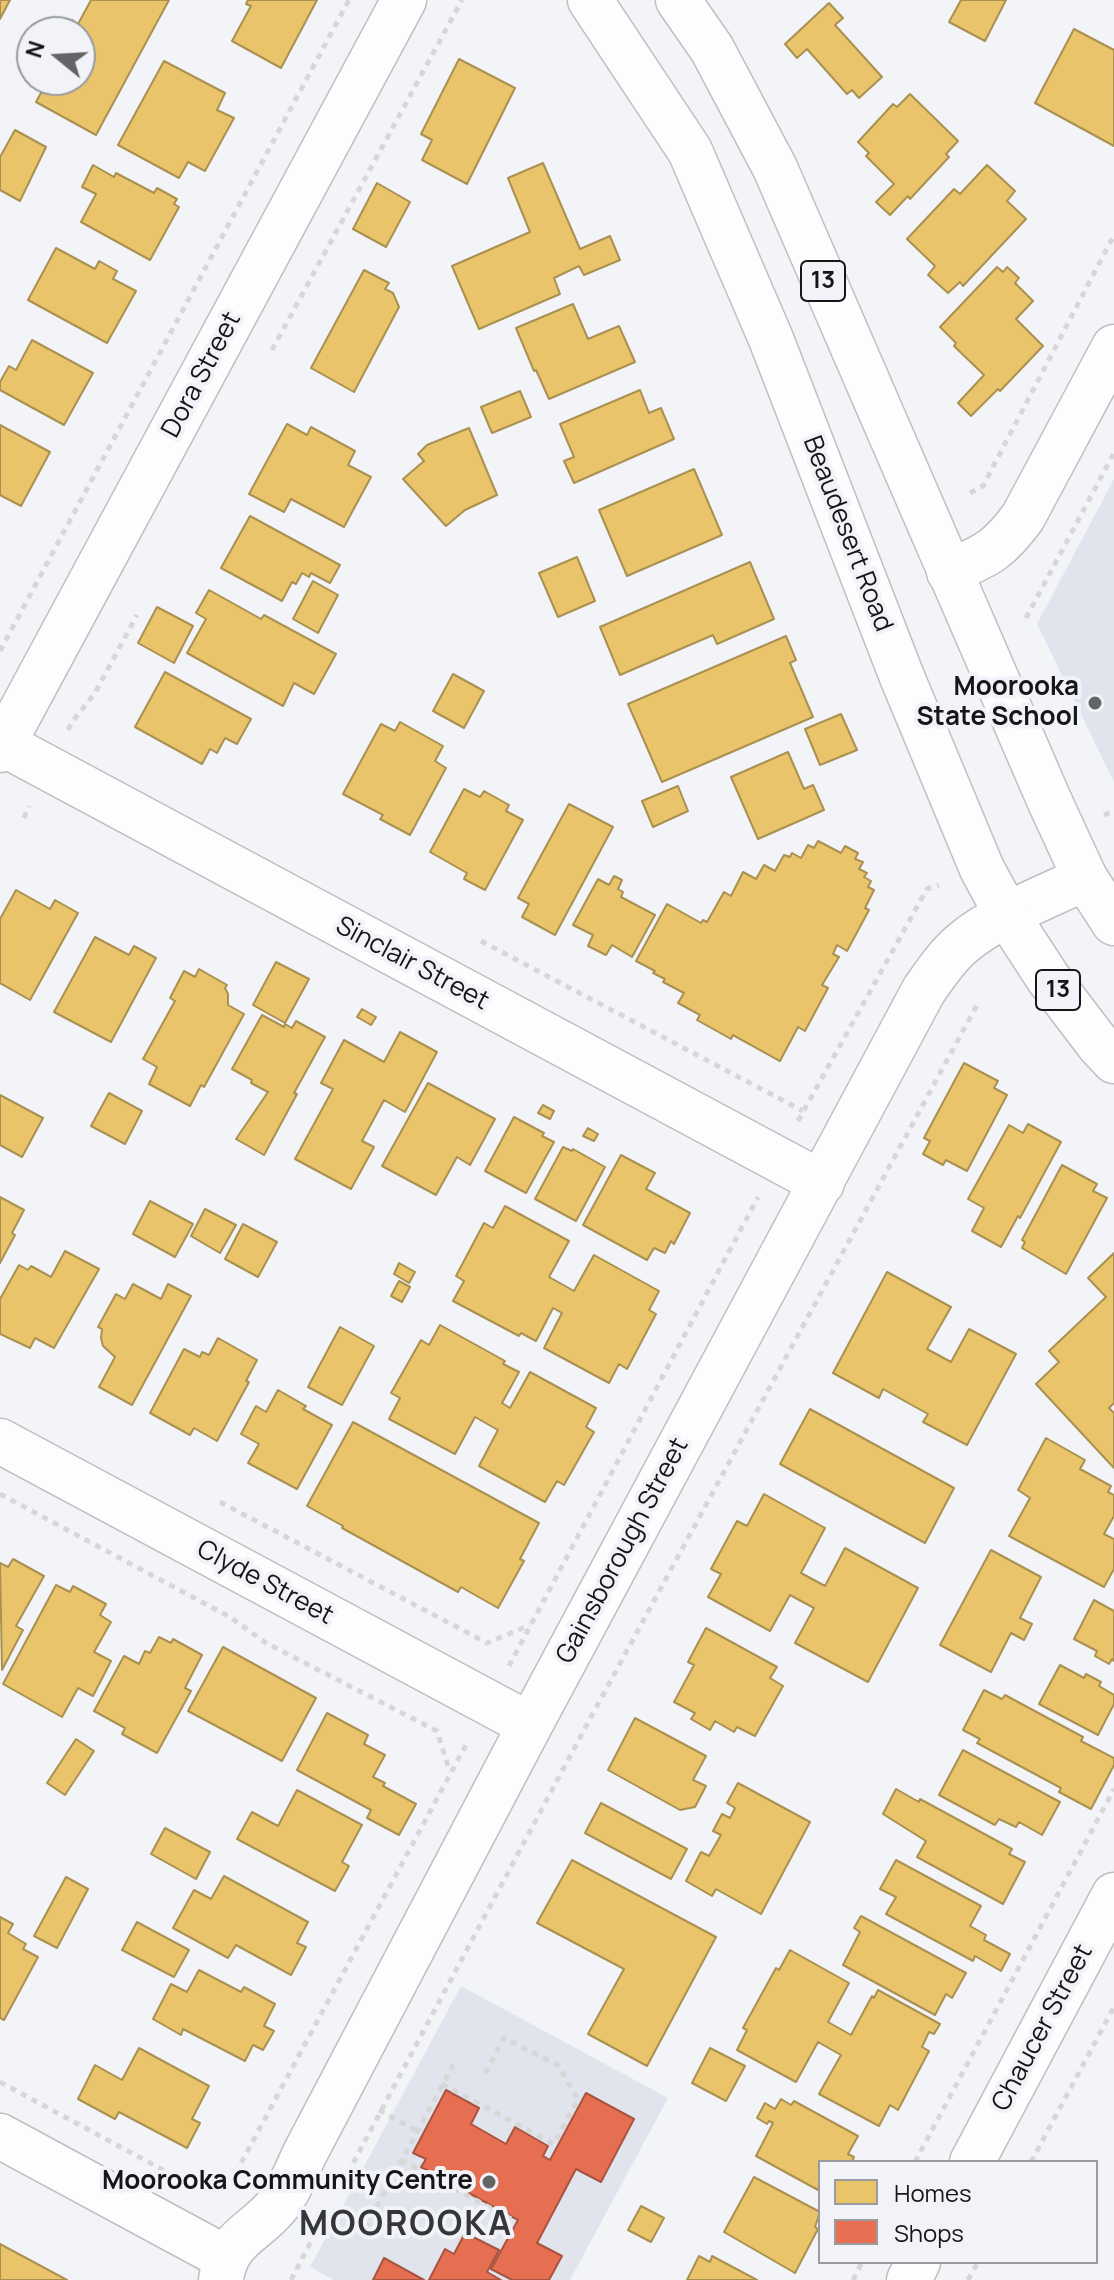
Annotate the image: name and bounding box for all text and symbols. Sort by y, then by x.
north arrow [16,16,96,96]
text: N [18,37,52,61]
road number: 13 [801,261,845,301]
street label: Dora Street [156,307,248,443]
street label: Beaudesert Road [795,432,899,636]
place label: Moorooka State School [917,672,1079,734]
marker: Moorooka State School [1086,694,1104,712]
street label: Sinclair Street [330,911,494,1017]
road number: 13 [1036,970,1080,1010]
street label: Gainsborough Street [550,1433,696,1669]
street label: Clyde Street [191,1534,339,1632]
street label: Chaucer Street [986,1939,1100,2117]
legend [818,2160,1098,2264]
place label: Moorooka Community Centre [102,2166,473,2198]
marker: Moorooka Community Centre [480,2173,498,2191]
text: Homes [894,2176,972,2209]
district label: MOOROOKA [299,2205,513,2245]
text: Shops [894,2216,964,2249]

